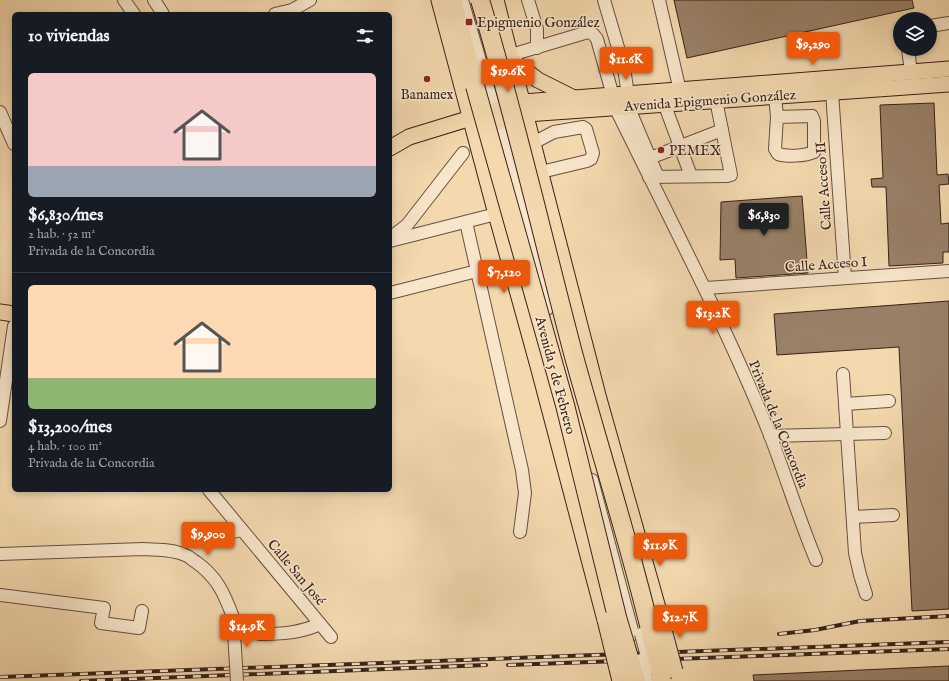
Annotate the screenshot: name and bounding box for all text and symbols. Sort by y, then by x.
map controls [893,12,937,56]
button: layers [893,12,937,56]
place label: Epigmenio González [477,14,600,32]
marker: Epigmenio González [464,17,474,27]
icon: filters [354,25,376,47]
text: 10 viviendas [28,26,110,47]
pin: $9,290 [780,32,846,66]
text: $9,290 [796,36,830,53]
pin: $11.6K [593,47,659,81]
text: $11.6K [609,51,643,68]
pin: $19.6K [475,59,541,93]
text: $19.6K [490,63,526,80]
marker: Banamex [422,74,432,84]
place label: Banamex [401,86,454,104]
street label: Avenida Epigmenio González [623,86,797,116]
icon: home [166,99,238,171]
street label: Calle Acceso II [812,141,836,231]
place label: PEMEX [669,142,722,160]
marker: PEMEX [656,145,666,155]
pin: $6,830 [731,203,797,237]
text: $6,830/mes [28,205,103,226]
text: $6,830 [748,207,780,224]
text: 2 hab. · 52 m² [28,226,95,243]
text: Privada de la Concordia [28,243,155,260]
street label: Calle Acceso I [784,253,868,277]
pin: $7,120 [471,260,537,294]
text: $7,120 [487,264,521,281]
pin: $13.2K [680,301,746,335]
text: $13.2K [695,305,731,322]
icon: home [166,311,238,383]
street label: Avenida 5 de Febrero [530,313,580,437]
street label: Privada de la Concordia [744,358,812,492]
text: $13,200/mes [28,417,112,438]
text: 4 hab. · 100 m² [28,438,102,455]
text: Privada de la Concordia [28,455,155,472]
pin: $9,900 [175,522,241,556]
text: $9,900 [191,526,225,543]
pin: $11.9K [627,533,693,567]
street label: Calle San José [263,536,330,610]
text: $11.9K [643,537,677,554]
pin: $12.7K [647,605,713,639]
text: $12.7K [662,609,698,626]
pin: $14.9K [214,614,280,648]
text: $14.9K [229,618,265,635]

